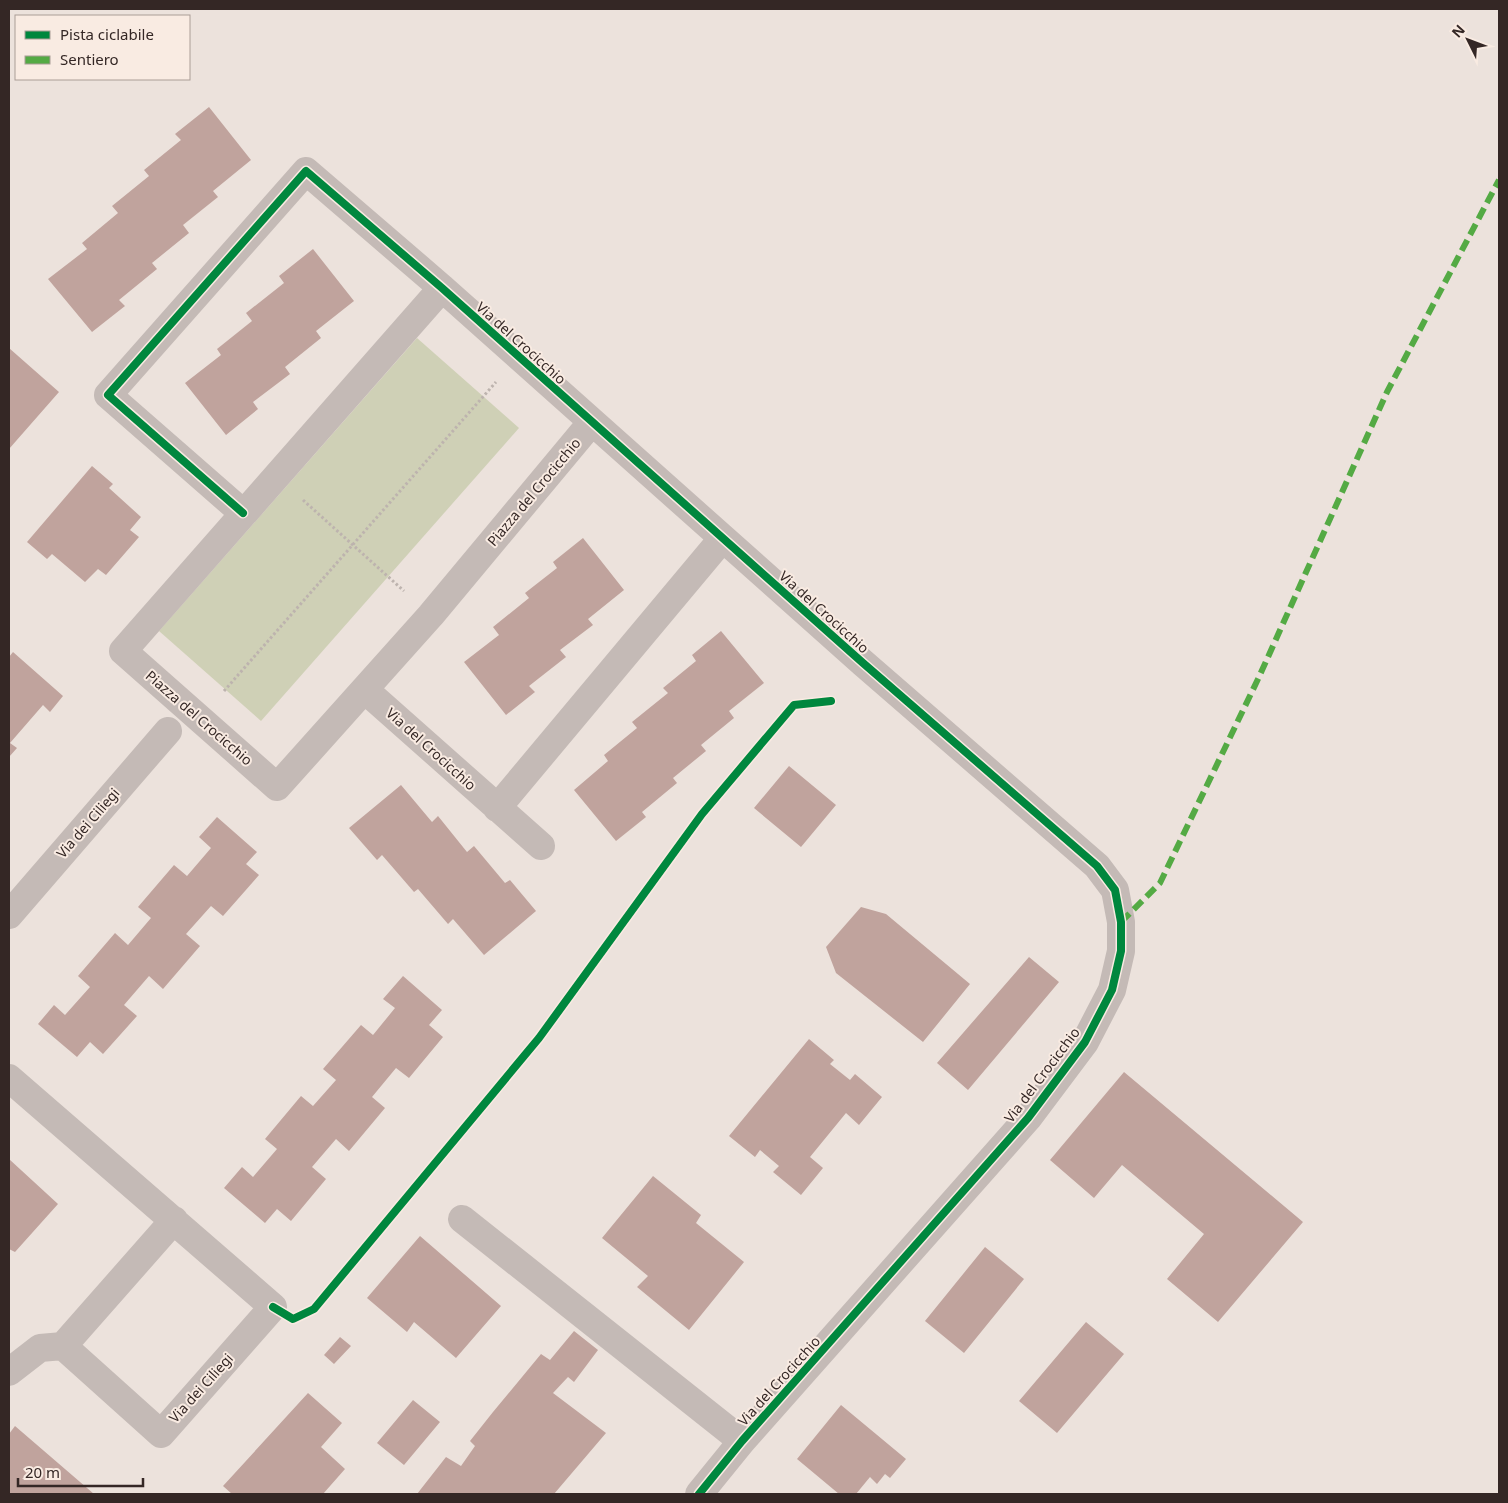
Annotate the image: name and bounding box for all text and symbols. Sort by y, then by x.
legend [15,15,190,80]
north arrow [1443,15,1493,65]
text: N [1447,20,1469,42]
text: Pista ciclabile [60,24,154,44]
text: Sentiero [60,49,119,69]
street label: Via del Crocicchio [472,297,570,388]
street label: Piazza del Crocicchio [483,434,585,550]
street label: Via del Crocicchio [775,566,873,657]
street label: Piazza del Crocicchio [142,666,257,769]
street label: Via del Crocicchio [382,703,480,794]
street label: Via dei Ciliegi [52,784,123,862]
street label: Via del Crocicchio [1000,1023,1084,1126]
street label: Via del Crocicchio [733,1332,824,1430]
street label: Via dei Ciliegi [164,1349,237,1426]
scale bar [18,1456,142,1488]
text: 20 m [25,1462,60,1482]

